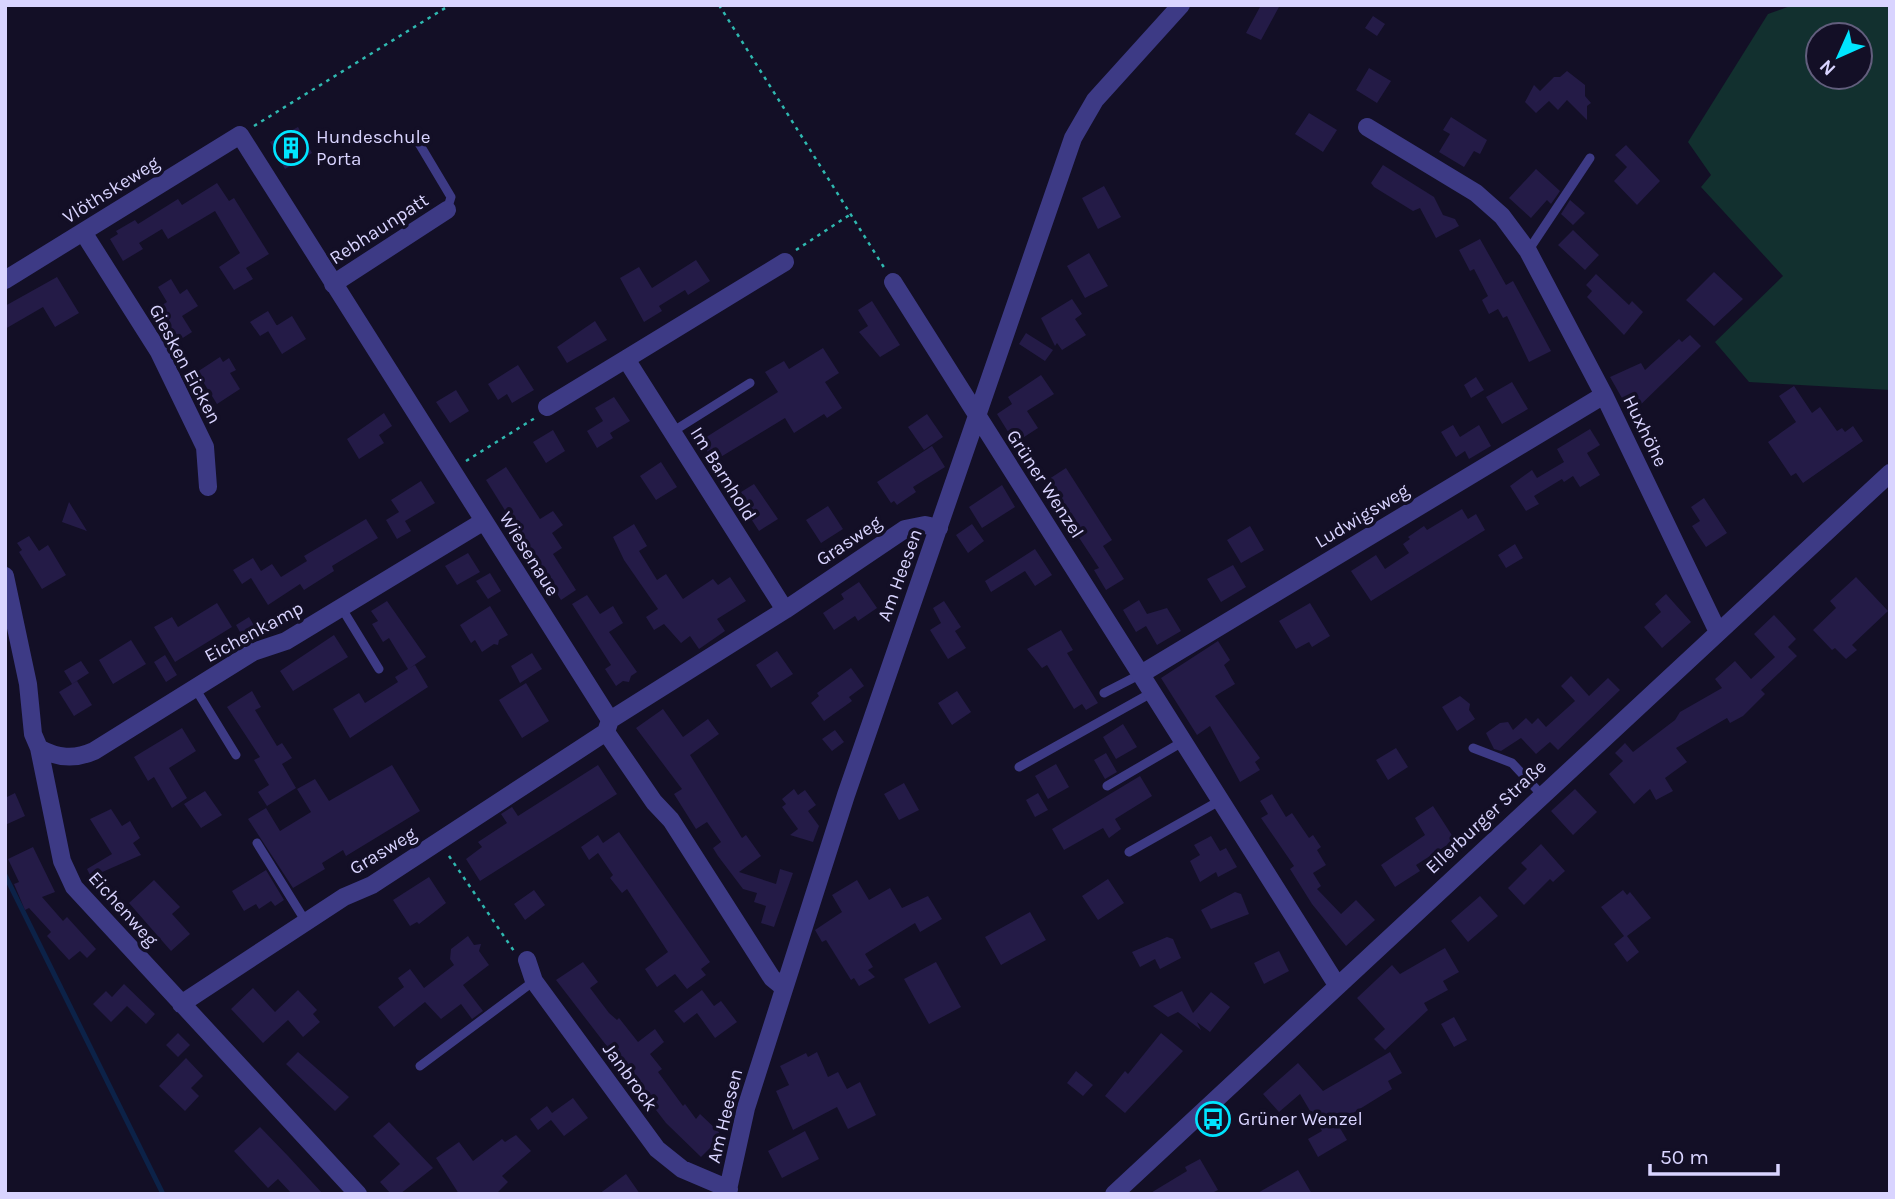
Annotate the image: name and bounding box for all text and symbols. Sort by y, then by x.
north arrow [1804,21,1874,91]
text: N [1815,55,1840,80]
place label: Hundeschule Porta [316,126,431,170]
building icon: Hundeschule Porta [272,129,310,167]
street label: Vlöthskeweg [59,151,164,228]
street label: Rebhaunpatt [325,189,433,269]
street label: Giesken Eicken [144,300,226,428]
street label: Huxhöhe [1618,392,1672,470]
street label: Im Barnhold [685,423,761,525]
street label: Grüner Wenzel [1002,426,1088,542]
street label: Ludwigsweg [1311,479,1413,553]
street label: Wiesenaue [494,508,564,600]
street label: Grasweg [812,511,886,571]
street label: Am Heesen [873,526,927,624]
street label: Eichenkamp [201,597,307,667]
street label: Ellerburger Straße [1421,756,1551,878]
street label: Grasweg [346,822,421,879]
street label: Eichenweg [84,867,162,951]
street label: Janbrock [598,1039,662,1115]
street label: Am Heesen [703,1066,747,1166]
bus stop icon: Grüner Wenzel [1194,1100,1232,1138]
place label: Grüner Wenzel [1238,1108,1363,1130]
scale bar [1650,1132,1778,1176]
text: 50 m [1660,1145,1709,1169]

